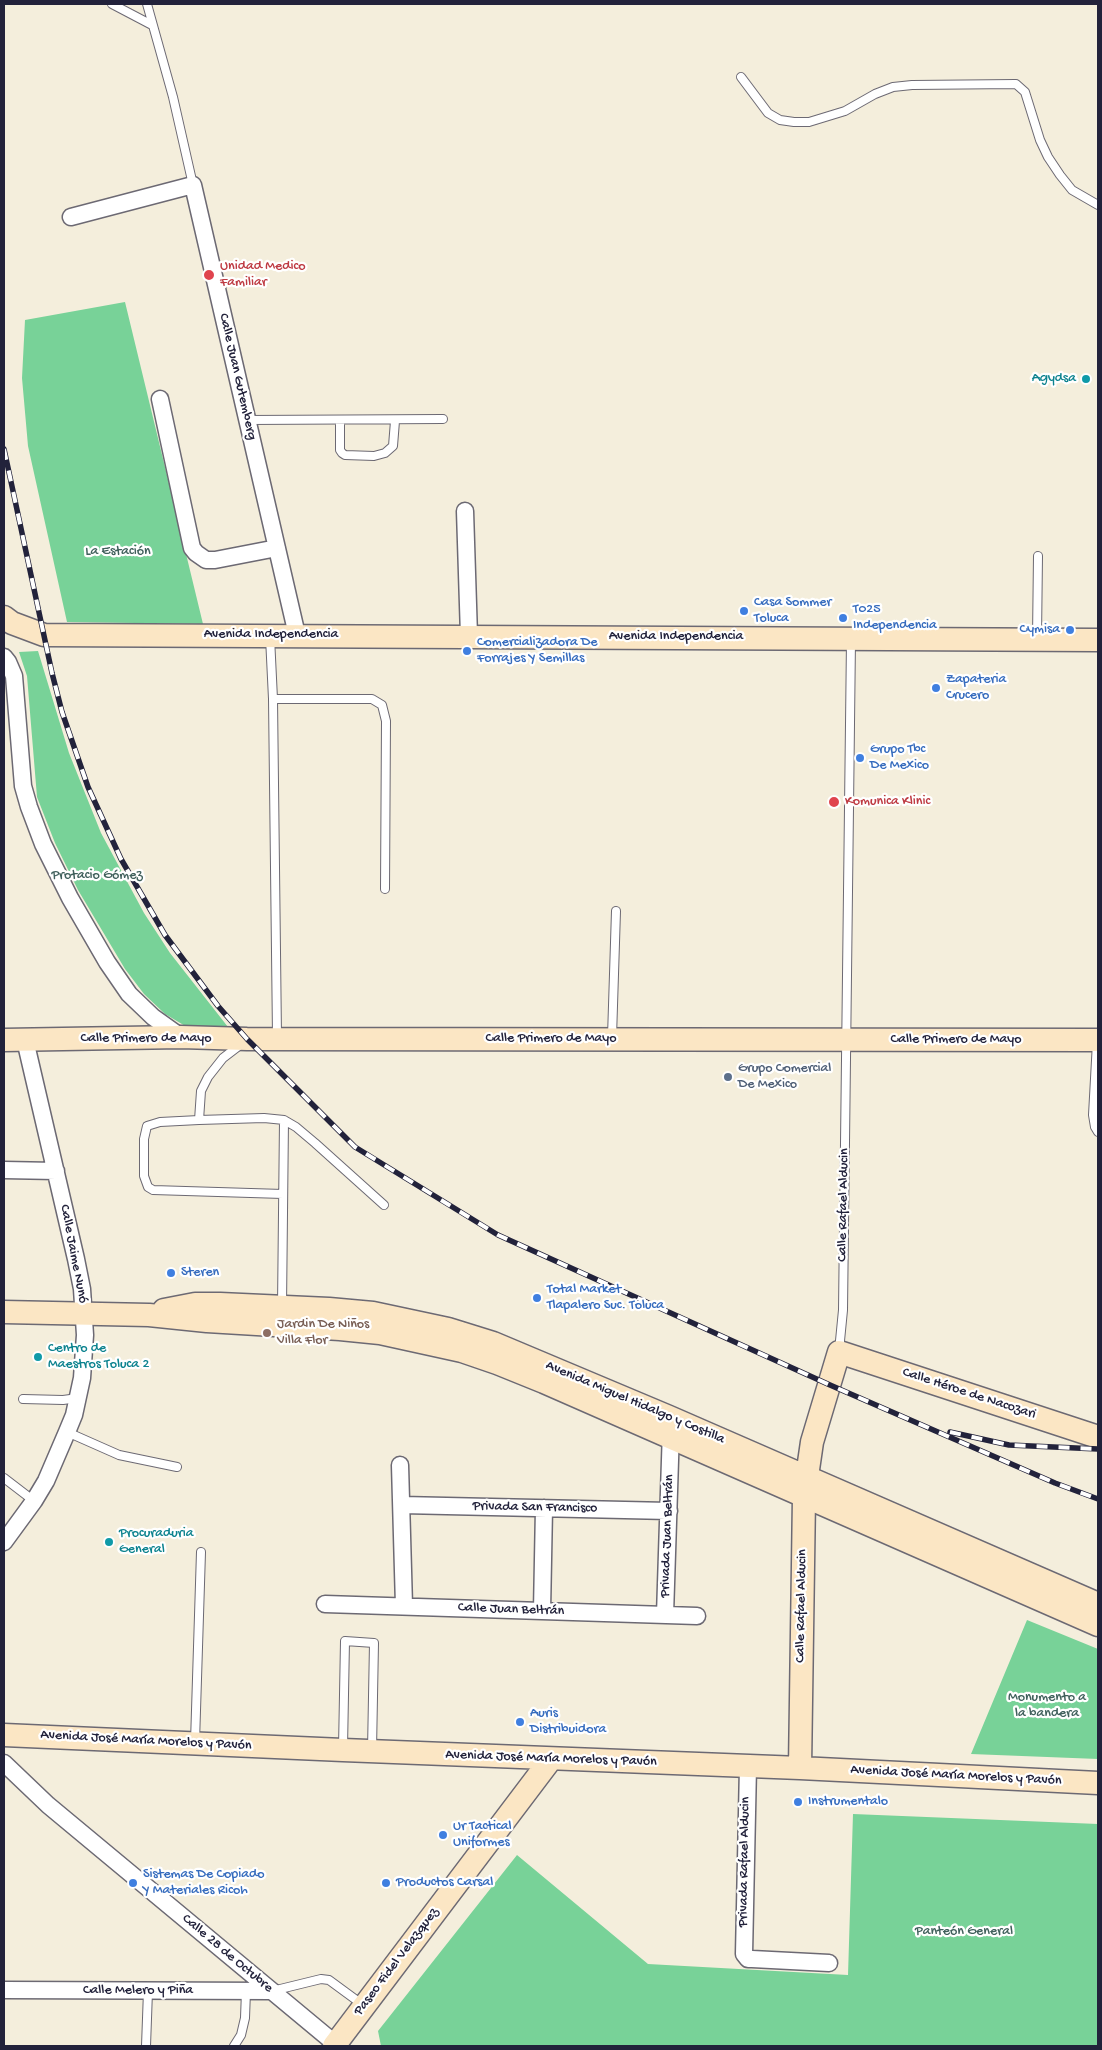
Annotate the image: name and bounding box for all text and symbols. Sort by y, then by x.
place label: Unidad Medico Familiar [220,259,305,292]
marker: Unidad Medico Familiar [202,268,216,282]
street label: Calle Juan Gutemberg [214,312,260,442]
place label: Agydsa [1032,371,1076,387]
marker: Agydsa [1080,373,1092,385]
park label: La Estación [85,544,151,560]
place label: Casa Sommer Toluca [754,595,831,628]
place label: T025 Independencia [853,602,937,634]
marker: Casa Sommer Toluca [738,605,750,617]
marker: T025 Independencia [837,612,849,624]
place label: Cymisa [1020,622,1060,638]
marker: Cymisa [1064,624,1076,636]
street label: Avenida Independencia [204,627,338,643]
street label: Avenida Independencia [609,629,743,645]
place label: Comercializadora De Forrajes Y Semillas [477,635,597,668]
marker: Comercializadora De Forrajes Y Semillas [461,645,473,657]
place label: Zapateria Crucero [946,672,1006,704]
marker: Zapateria Crucero [930,682,942,694]
place label: Grupo Tbc De Mexico [870,742,929,774]
marker: Grupo Tbc De Mexico [854,752,866,764]
place label: Komunica Klinic [845,794,930,810]
marker: Komunica Klinic [827,795,841,809]
park label: Protacio Gómez [51,868,143,884]
street label: Calle Primero de Mayo [81,1031,211,1047]
street label: Calle Primero de Mayo [486,1031,616,1047]
street label: Calle Primero de Mayo [891,1032,1021,1048]
place label: Grupo Comercial De Mexico [738,1061,831,1094]
marker: Grupo Comercial De Mexico [722,1071,734,1083]
street label: Calle Rafael Alducin [835,1148,853,1262]
street label: Calle Jaime Nunó [55,1203,91,1305]
place label: Steren [181,1265,219,1281]
marker: Steren [165,1267,177,1279]
place label: Total Market Tlapalero Suc. Toluca [547,1282,664,1314]
marker: Total Market Tlapalero Suc. Toluca [531,1292,543,1304]
place label: Jardin De Niños Villa Flor [277,1317,369,1350]
marker: Jardin De Niños Villa Flor [261,1327,273,1339]
place label: Centro de Maestros Toluca 2 [48,1341,149,1374]
marker: Centro de Maestros Toluca 2 [32,1351,44,1363]
street label: Avenida Miguel Hidalgo y Costilla [543,1358,727,1448]
street label: Calle Héroe de Nacozari [900,1364,1038,1424]
street label: Privada Juan Beltrán [657,1474,679,1598]
street label: Privada San Francisco [473,1499,597,1517]
place label: Procuraduria General [119,1526,194,1558]
marker: Procuraduria General [103,1536,115,1548]
street label: Calle Rafael Alducin [793,1549,811,1663]
street label: Calle Juan Beltrán [458,1600,564,1620]
park label: Monumento a la bandera [1008,1690,1086,1722]
place label: Auris Distribuidora [530,1706,606,1738]
marker: Auris Distribuidora [514,1716,526,1728]
street label: Avenida José María Morelos y Pavón [40,1727,252,1755]
street label: Avenida José María Morelos y Pavón [445,1747,657,1771]
street label: Avenida José María Morelos y Pavón [850,1762,1062,1790]
place label: Instrumentalo [808,1794,888,1810]
marker: Instrumentalo [792,1796,804,1808]
street label: Privada Rafael Alducin [735,1797,755,1927]
place label: Ur Tactical Uniformes [453,1819,512,1851]
marker: Ur Tactical Uniformes [437,1829,449,1841]
place label: Sistemas De Copiado Y Materiales Ricoh [143,1867,264,1900]
place label: Productos Carsal [396,1875,493,1891]
marker: Sistemas De Copiado Y Materiales Ricoh [127,1877,139,1889]
marker: Productos Carsal [380,1877,392,1889]
street label: Paseo Fidel Velazquez [351,1905,443,2019]
street label: Calle 28 de Octubre [178,1911,276,1997]
park label: Panteón General [915,1924,1013,1940]
street label: Calle Melero y Piña [83,1983,193,1999]

